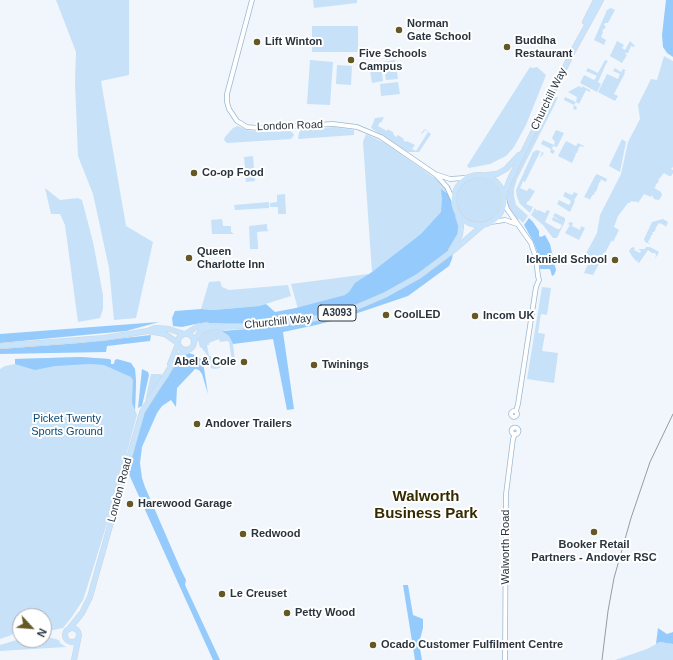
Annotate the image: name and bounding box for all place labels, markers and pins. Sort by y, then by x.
place label: Norman Gate School [407,17,471,43]
marker: Norman Gate School [394,25,404,35]
place label: Buddha Restaurant [515,34,572,60]
place label: Lift Winton [265,35,322,49]
marker: Lift Winton [252,37,262,47]
marker: Buddha Restaurant [502,42,512,52]
place label: Five Schools Campus [359,47,427,73]
marker: Five Schools Campus [346,55,356,65]
place label: Co-op Food [202,166,264,180]
marker: Co-op Food [189,168,199,178]
place label: Queen Charlotte Inn [197,245,265,271]
marker: Queen Charlotte Inn [184,253,194,263]
place label: Icknield School [526,253,607,267]
marker: Icknield School [610,255,620,265]
place label: CoolLED [394,308,440,322]
place label: Incom UK [483,309,534,323]
marker: CoolLED [381,310,391,320]
marker: Incom UK [470,311,480,321]
place label: Abel & Cole [174,355,236,369]
marker: Abel & Cole [239,357,249,367]
place label: Twinings [322,358,369,372]
marker: Twinings [309,360,319,370]
place label: Andover Trailers [205,417,292,431]
marker: Andover Trailers [192,419,202,429]
place label: Harewood Garage [138,497,232,511]
marker: Harewood Garage [125,499,135,509]
place label: Redwood [251,527,300,541]
marker: Booker Retail Partners - Andover RSC [589,527,599,537]
marker: Redwood [238,529,248,539]
place label: Booker Retail Partners - Andover RSC [531,538,657,564]
place label: Le Creuset [230,587,287,601]
marker: Le Creuset [217,589,227,599]
place label: Petty Wood [295,606,355,620]
marker: Petty Wood [282,608,292,618]
place label: Ocado Customer Fulfilment Centre [381,638,563,652]
marker: Ocado Customer Fulfilment Centre [368,640,378,650]

